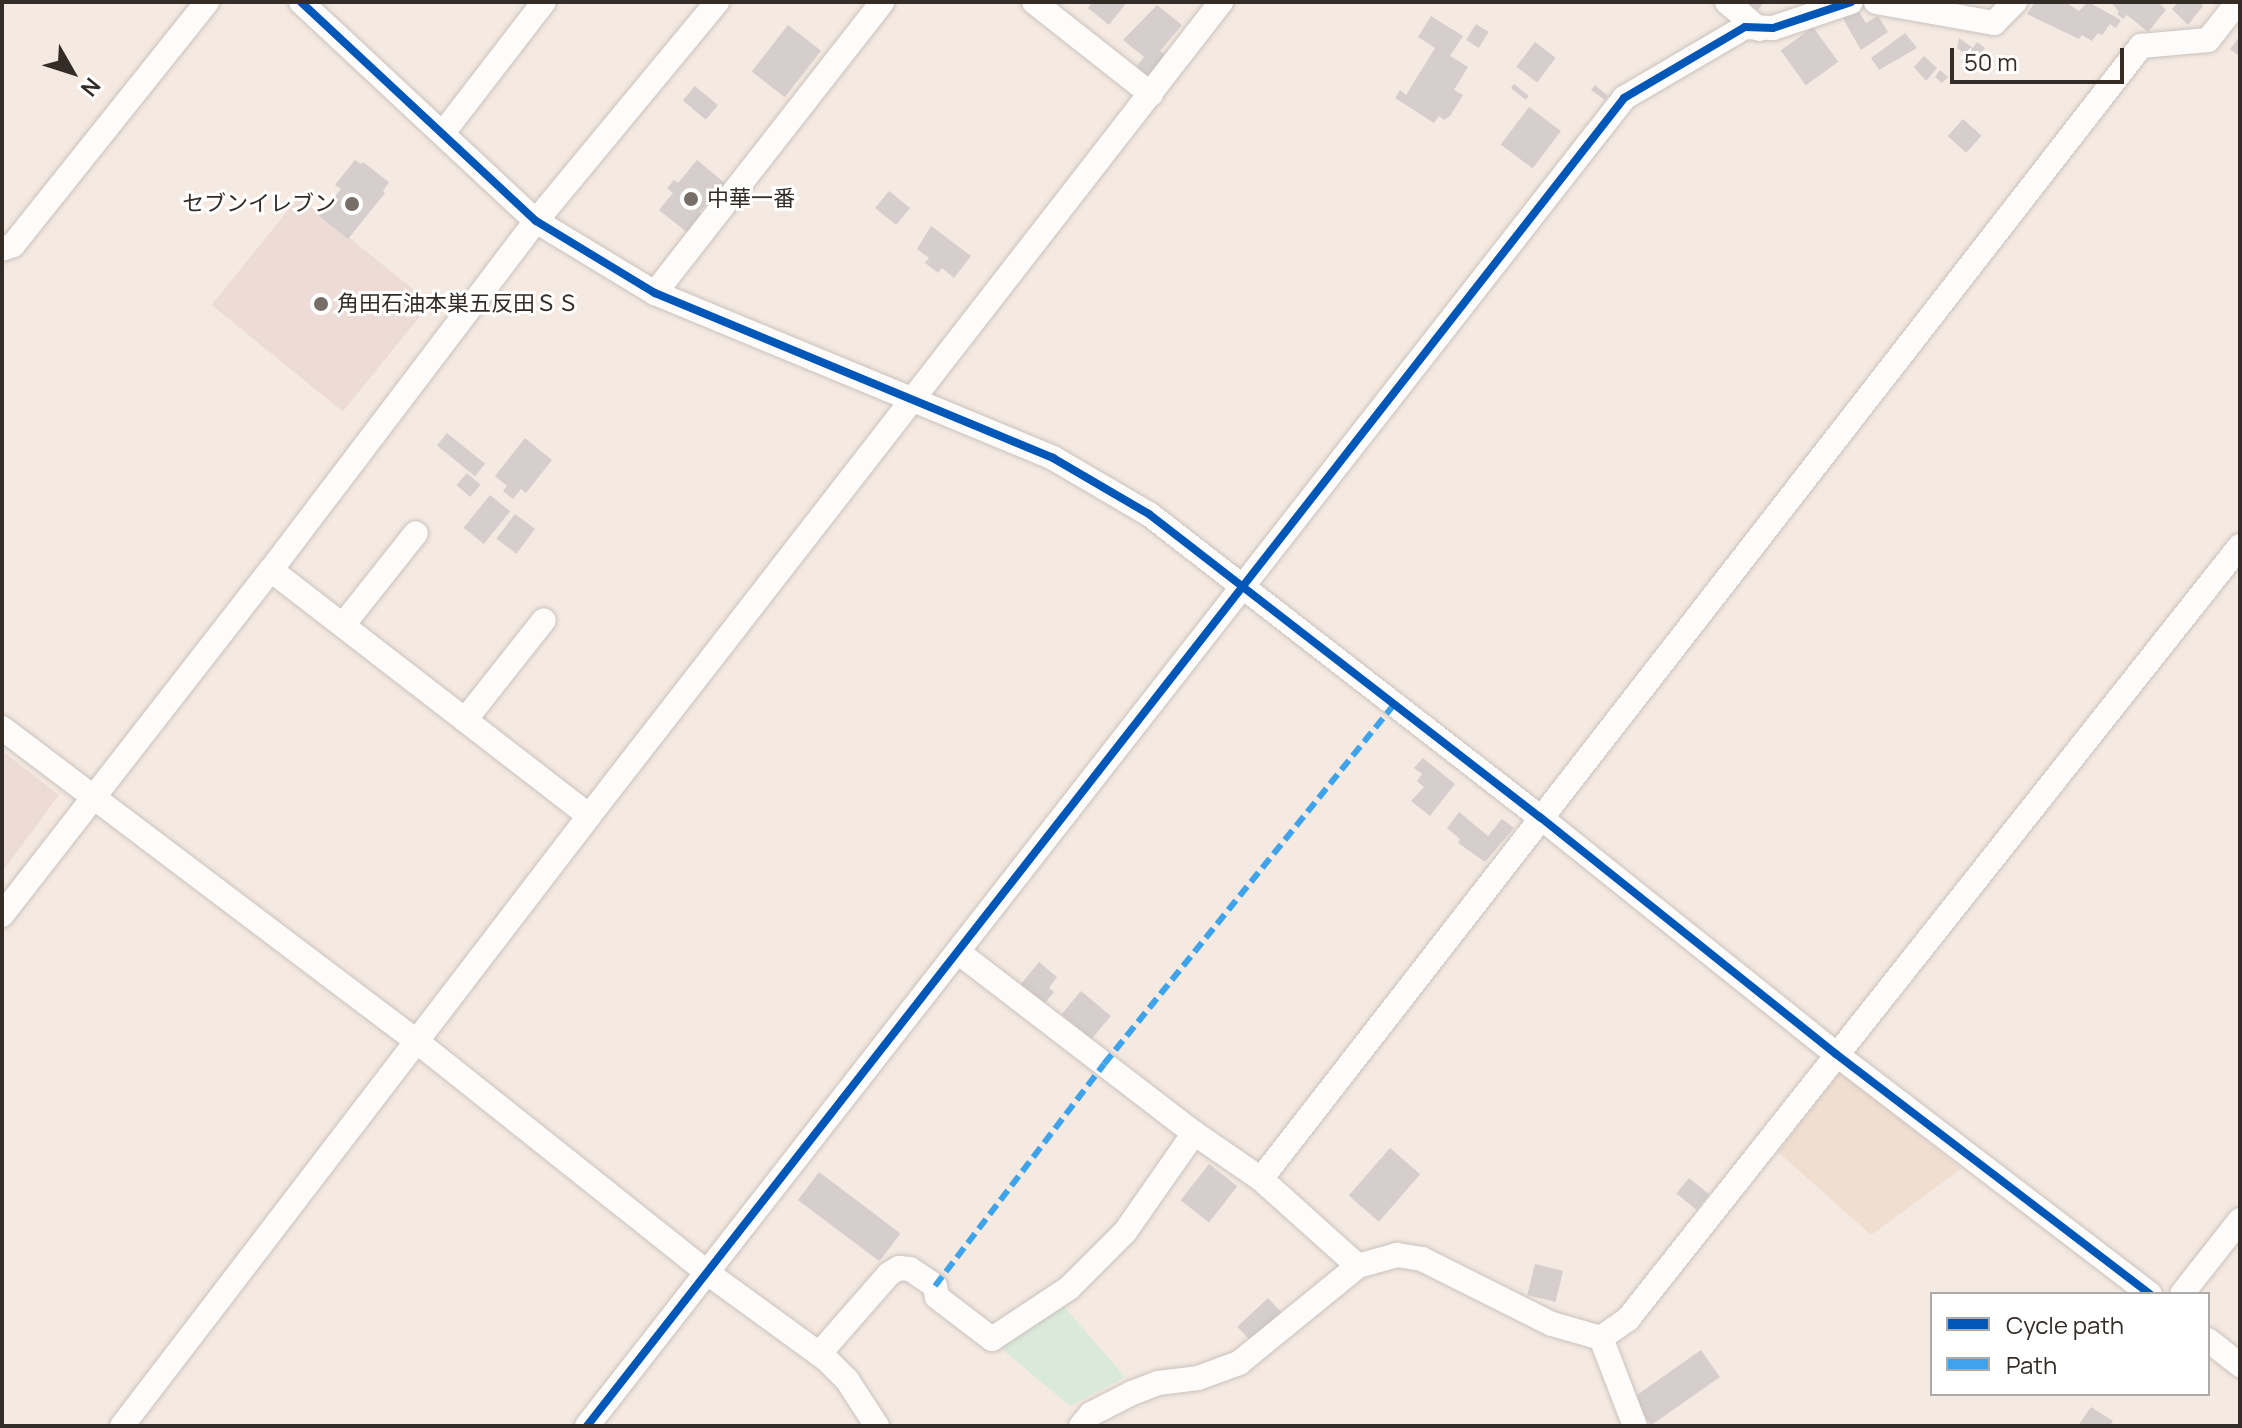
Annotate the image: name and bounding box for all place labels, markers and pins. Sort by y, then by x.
place label: 中華一番 [707,186,795,212]
marker: 中華一番 [682,190,700,208]
place label: セブンイレブン [182,191,336,217]
marker: セブンイレブン [343,195,361,213]
place label: 角田石油本巣五反田ＳＳ [337,291,579,317]
marker: 角田石油本巣五反田ＳＳ [312,295,330,313]

